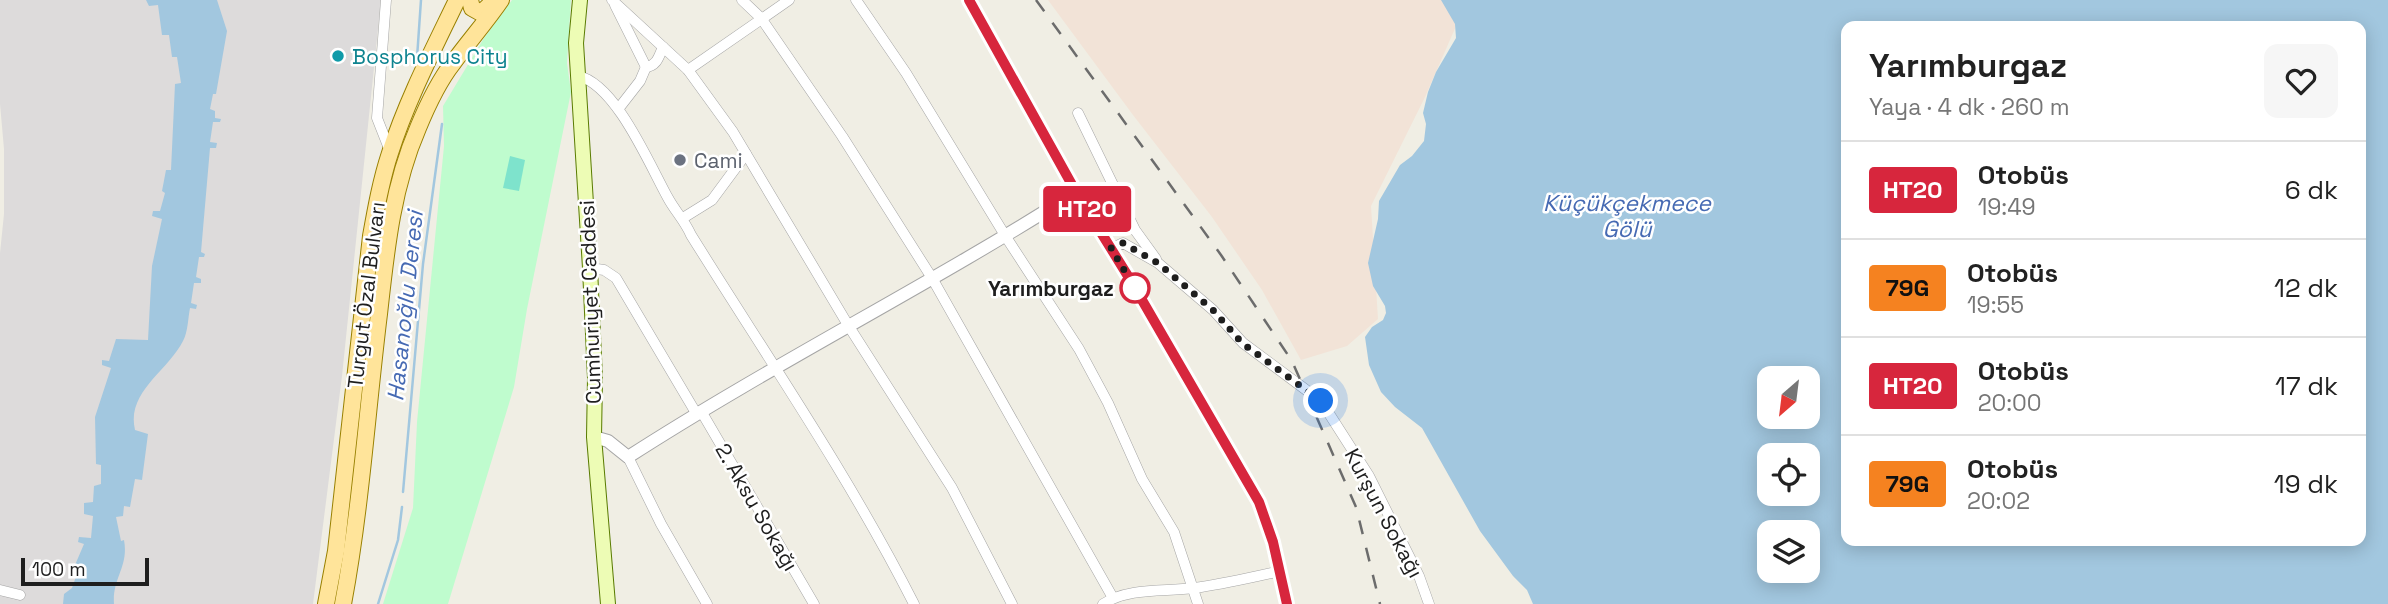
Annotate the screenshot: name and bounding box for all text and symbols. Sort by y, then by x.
place label: Bosphorus City [352,43,508,70]
button: heart [2264,44,2338,118]
text: Yarımburgaz [1869,45,2067,87]
marker: Bosphorus City [330,48,346,64]
text: Yaya · 4 dk · 260 m [1869,92,2070,122]
place label: Cami [694,147,743,174]
marker: Cami [672,152,688,168]
text: Otobüs [1978,158,2069,192]
text: 6 dk [2285,173,2338,207]
text: HT20 [1883,174,1943,205]
line badge: HT20 [1038,186,1136,232]
water label: Küçükçekmece Gölü [1543,188,1712,244]
text: 19:49 [1978,192,2036,222]
text: HT20 [1057,193,1117,224]
street label: Turgut Özal Bulvarı [341,200,391,390]
street label: Cumhuriyet Caddesi [573,200,607,404]
water label: Hasanoğlu Deresi [380,207,430,402]
text: Otobüs [1967,256,2058,290]
text: 12 dk [2274,271,2338,305]
text: 79G [1885,272,1930,303]
marker: Yarımburgaz [1120,273,1150,303]
place label: Yarımburgaz [988,275,1114,302]
text: 19:55 [1967,290,2024,320]
text: Otobüs [1978,354,2069,388]
north arrow [1757,366,1820,429]
map controls [1757,366,1820,583]
text: 17 dk [2275,369,2338,403]
text: HT20 [1883,370,1943,401]
your location [1303,383,1338,418]
text: 20:00 [1978,388,2042,418]
street label: 2. Aksu Sokağı [709,438,805,576]
button: locate [1757,443,1820,506]
street label: Kurşun Sokağı [1339,444,1429,582]
text: Otobüs [1967,452,2058,486]
text: 19 dk [2274,467,2338,501]
text: 79G [1885,468,1930,499]
text: 20:02 [1967,486,2030,516]
button: layers [1757,520,1820,583]
scale bar [21,555,149,587]
text: 100 m [32,557,86,582]

